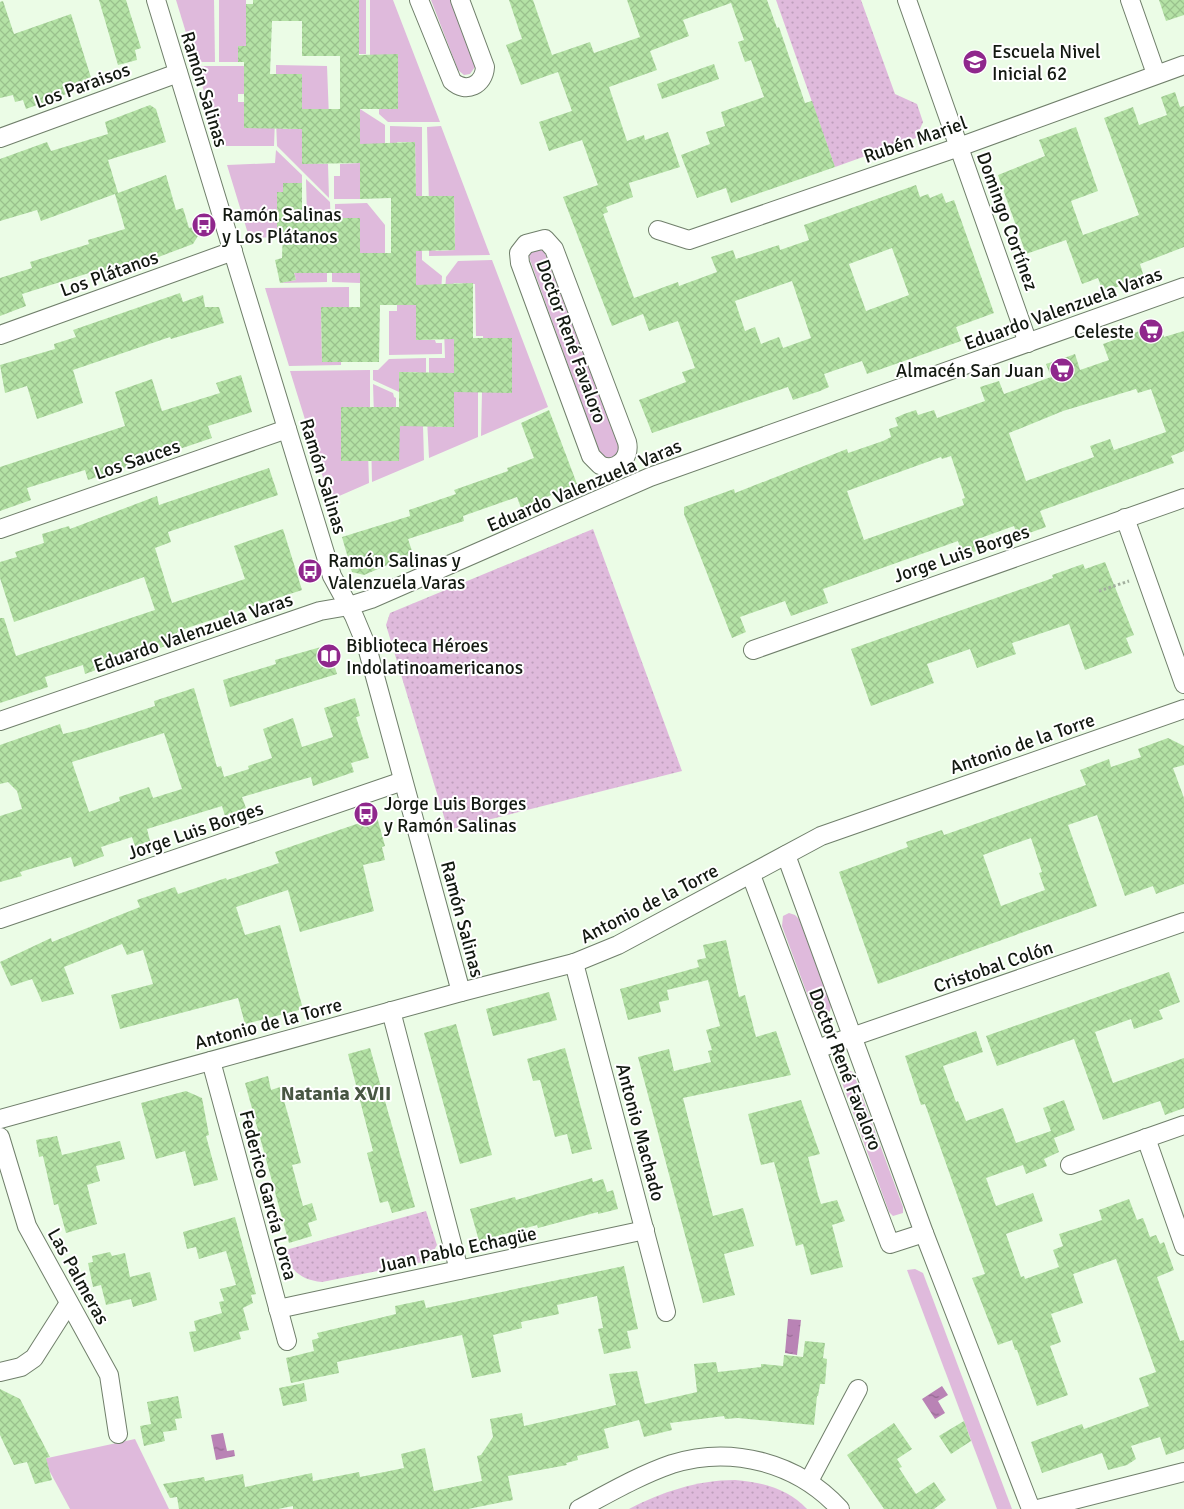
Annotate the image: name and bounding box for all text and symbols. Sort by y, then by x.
street label: Ramón Salinas [175,29,233,150]
place label: Escuela Nivel Inicial 62 [992,40,1101,86]
school or university icon: Escuela Nivel Inicial 62 [962,49,988,75]
street label: Los Paraisos [31,58,133,114]
street label: Rubén Mariel [860,111,970,169]
street label: Domingo Cortínez [971,149,1043,294]
place label: Ramón Salinas y Los Plátanos [222,203,342,249]
bus stop icon: Ramón Salinas y Los Plátanos [191,212,217,238]
street label: Los Plátanos [57,245,162,303]
street label: Doctor René Favaloro [530,256,612,426]
street label: Eduardo Valenzuela Varas [961,262,1166,356]
supermarket icon: Celeste [1138,318,1164,344]
place label: Celeste [1074,320,1134,344]
supermarket icon: Almacén San Juan [1049,357,1075,383]
place label: Almacén San Juan [896,359,1044,383]
street label: Ramón Salinas [294,416,352,537]
street label: Los Sauces [91,434,183,486]
street label: Eduardo Valenzuela Varas [484,434,685,538]
street label: Jorge Luis Borges [890,519,1033,588]
place label: Ramón Salinas y Valenzuela Varas [328,549,465,595]
bus stop icon: Ramón Salinas y Valenzuela Varas [297,558,323,584]
street label: Eduardo Valenzuela Varas [91,588,296,678]
place label: Biblioteca Héroes Indolatinoamericanos [346,634,523,680]
library icon: Biblioteca Héroes Indolatinoamericanos [316,643,342,669]
street label: Antonio de la Torre [947,708,1098,780]
place label: Jorge Luis Borges y Ramón Salinas [384,792,526,838]
street label: Jorge Luis Borges [124,796,267,865]
bus stop icon: Jorge Luis Borges y Ramón Salinas [353,801,379,827]
street label: Ramón Salinas [435,858,489,980]
street label: Antonio de la Torre [576,859,723,949]
street label: Cristobal Colón [930,935,1056,999]
street label: Doctor René Favaloro [803,985,887,1154]
street label: Antonio de la Torre [192,993,345,1055]
street label: Antonio Machado [610,1061,670,1204]
district label: Natania XVII [281,1081,391,1106]
street label: Federico García Lorca [234,1108,302,1283]
street label: Juan Pablo Echagüe [376,1221,539,1279]
street label: Las Palmeras [42,1224,115,1329]

